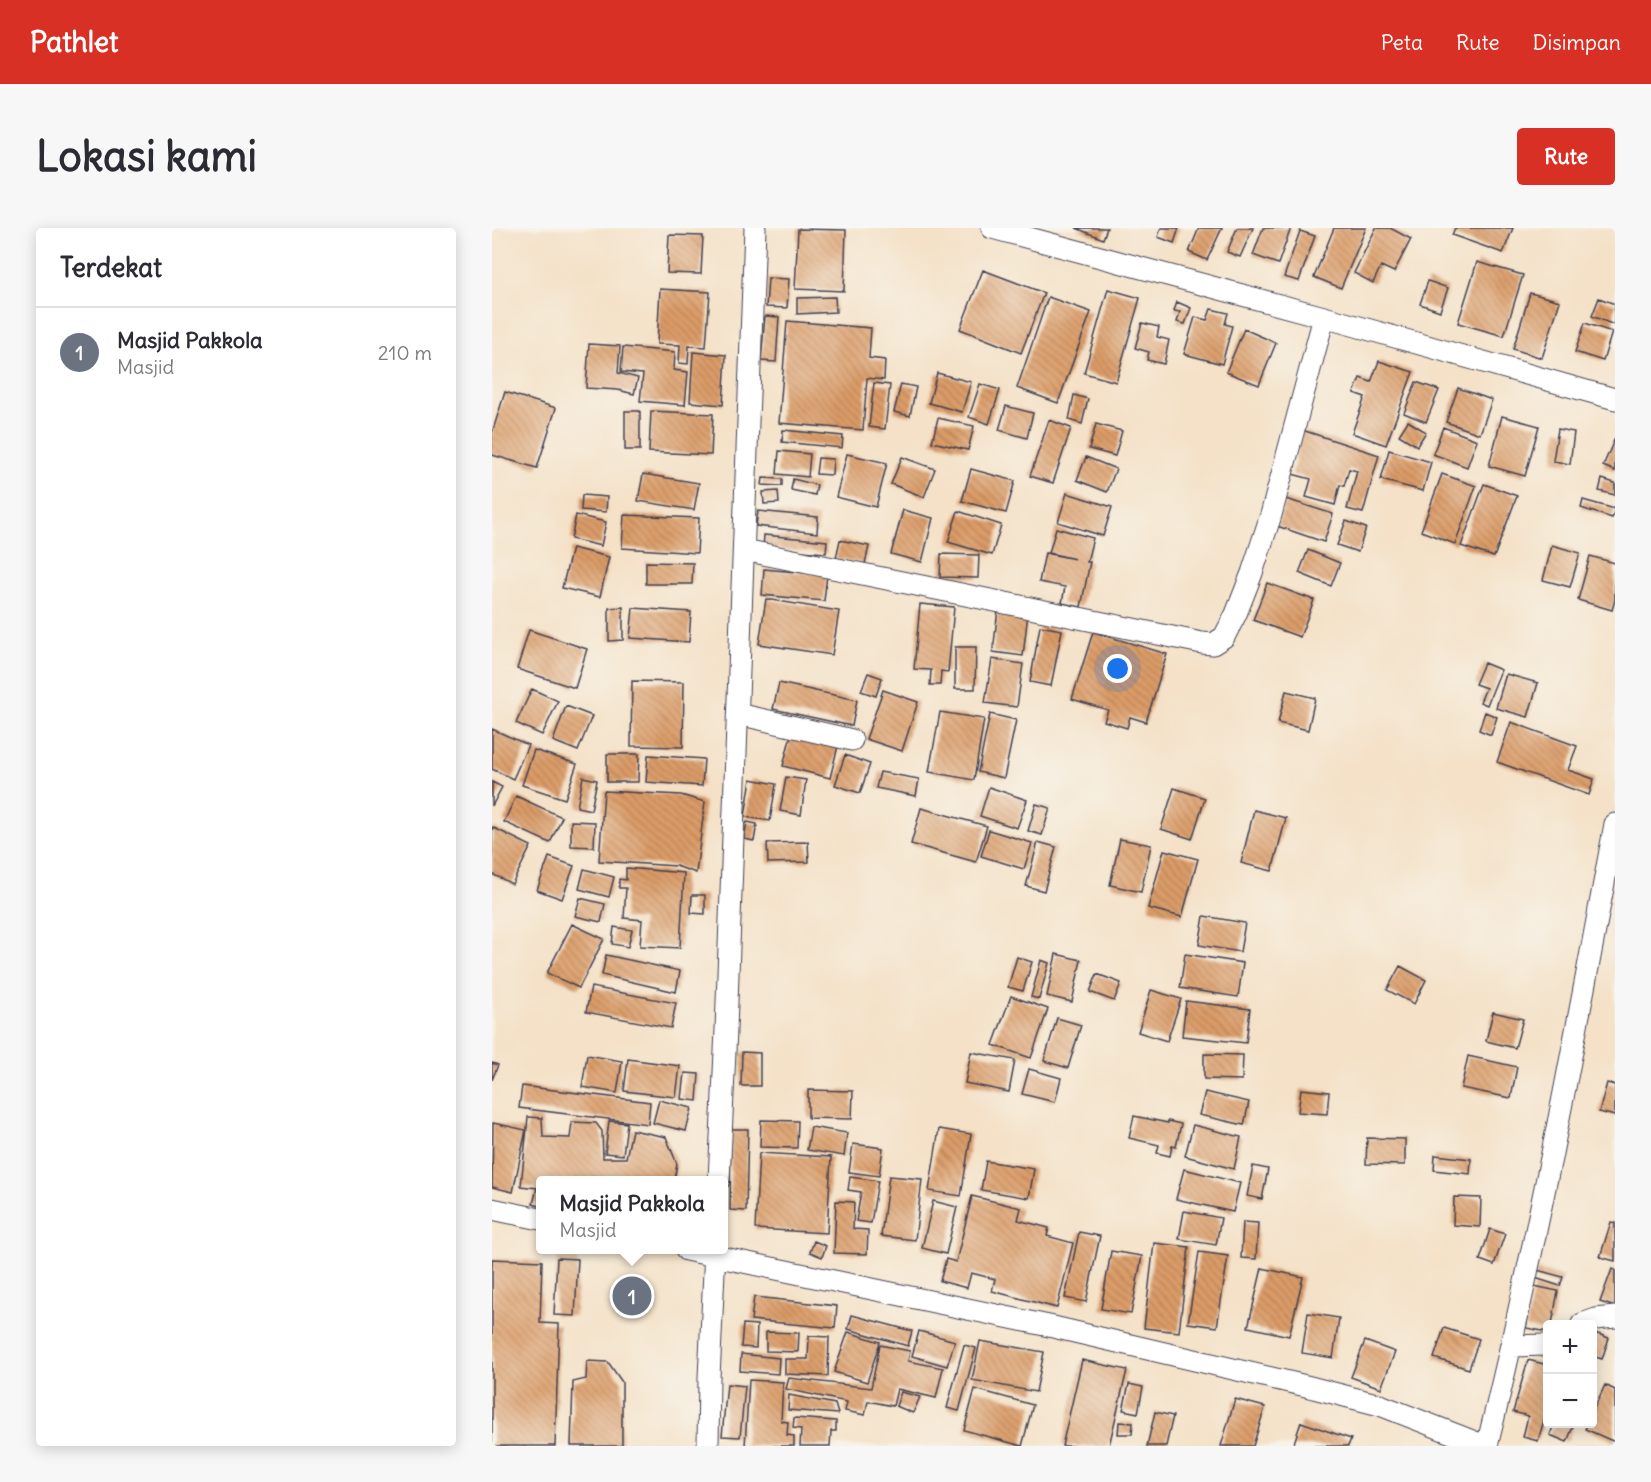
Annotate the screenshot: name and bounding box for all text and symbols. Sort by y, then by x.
text: Pathlet [30,24,119,60]
text: Peta [1381,29,1423,56]
text: Rute [1456,29,1500,56]
text: Disimpan [1533,29,1621,56]
button: Rute [1517,128,1615,185]
text: Lokasi kami [36,130,257,182]
text: Terdekat [60,251,162,284]
text: Masjid Pakkola [117,326,263,354]
text: 1 [76,340,83,365]
text: 210 m [378,340,432,365]
text: Masjid [117,354,174,379]
your location [1103,654,1132,683]
popup [536,1176,728,1254]
text: Masjid Pakkola [559,1189,705,1217]
text: Masjid [559,1217,616,1242]
pin: 1 [612,1274,652,1318]
map controls [1543,1320,1597,1428]
button: + [1543,1320,1597,1374]
button: − [1543,1374,1597,1428]

